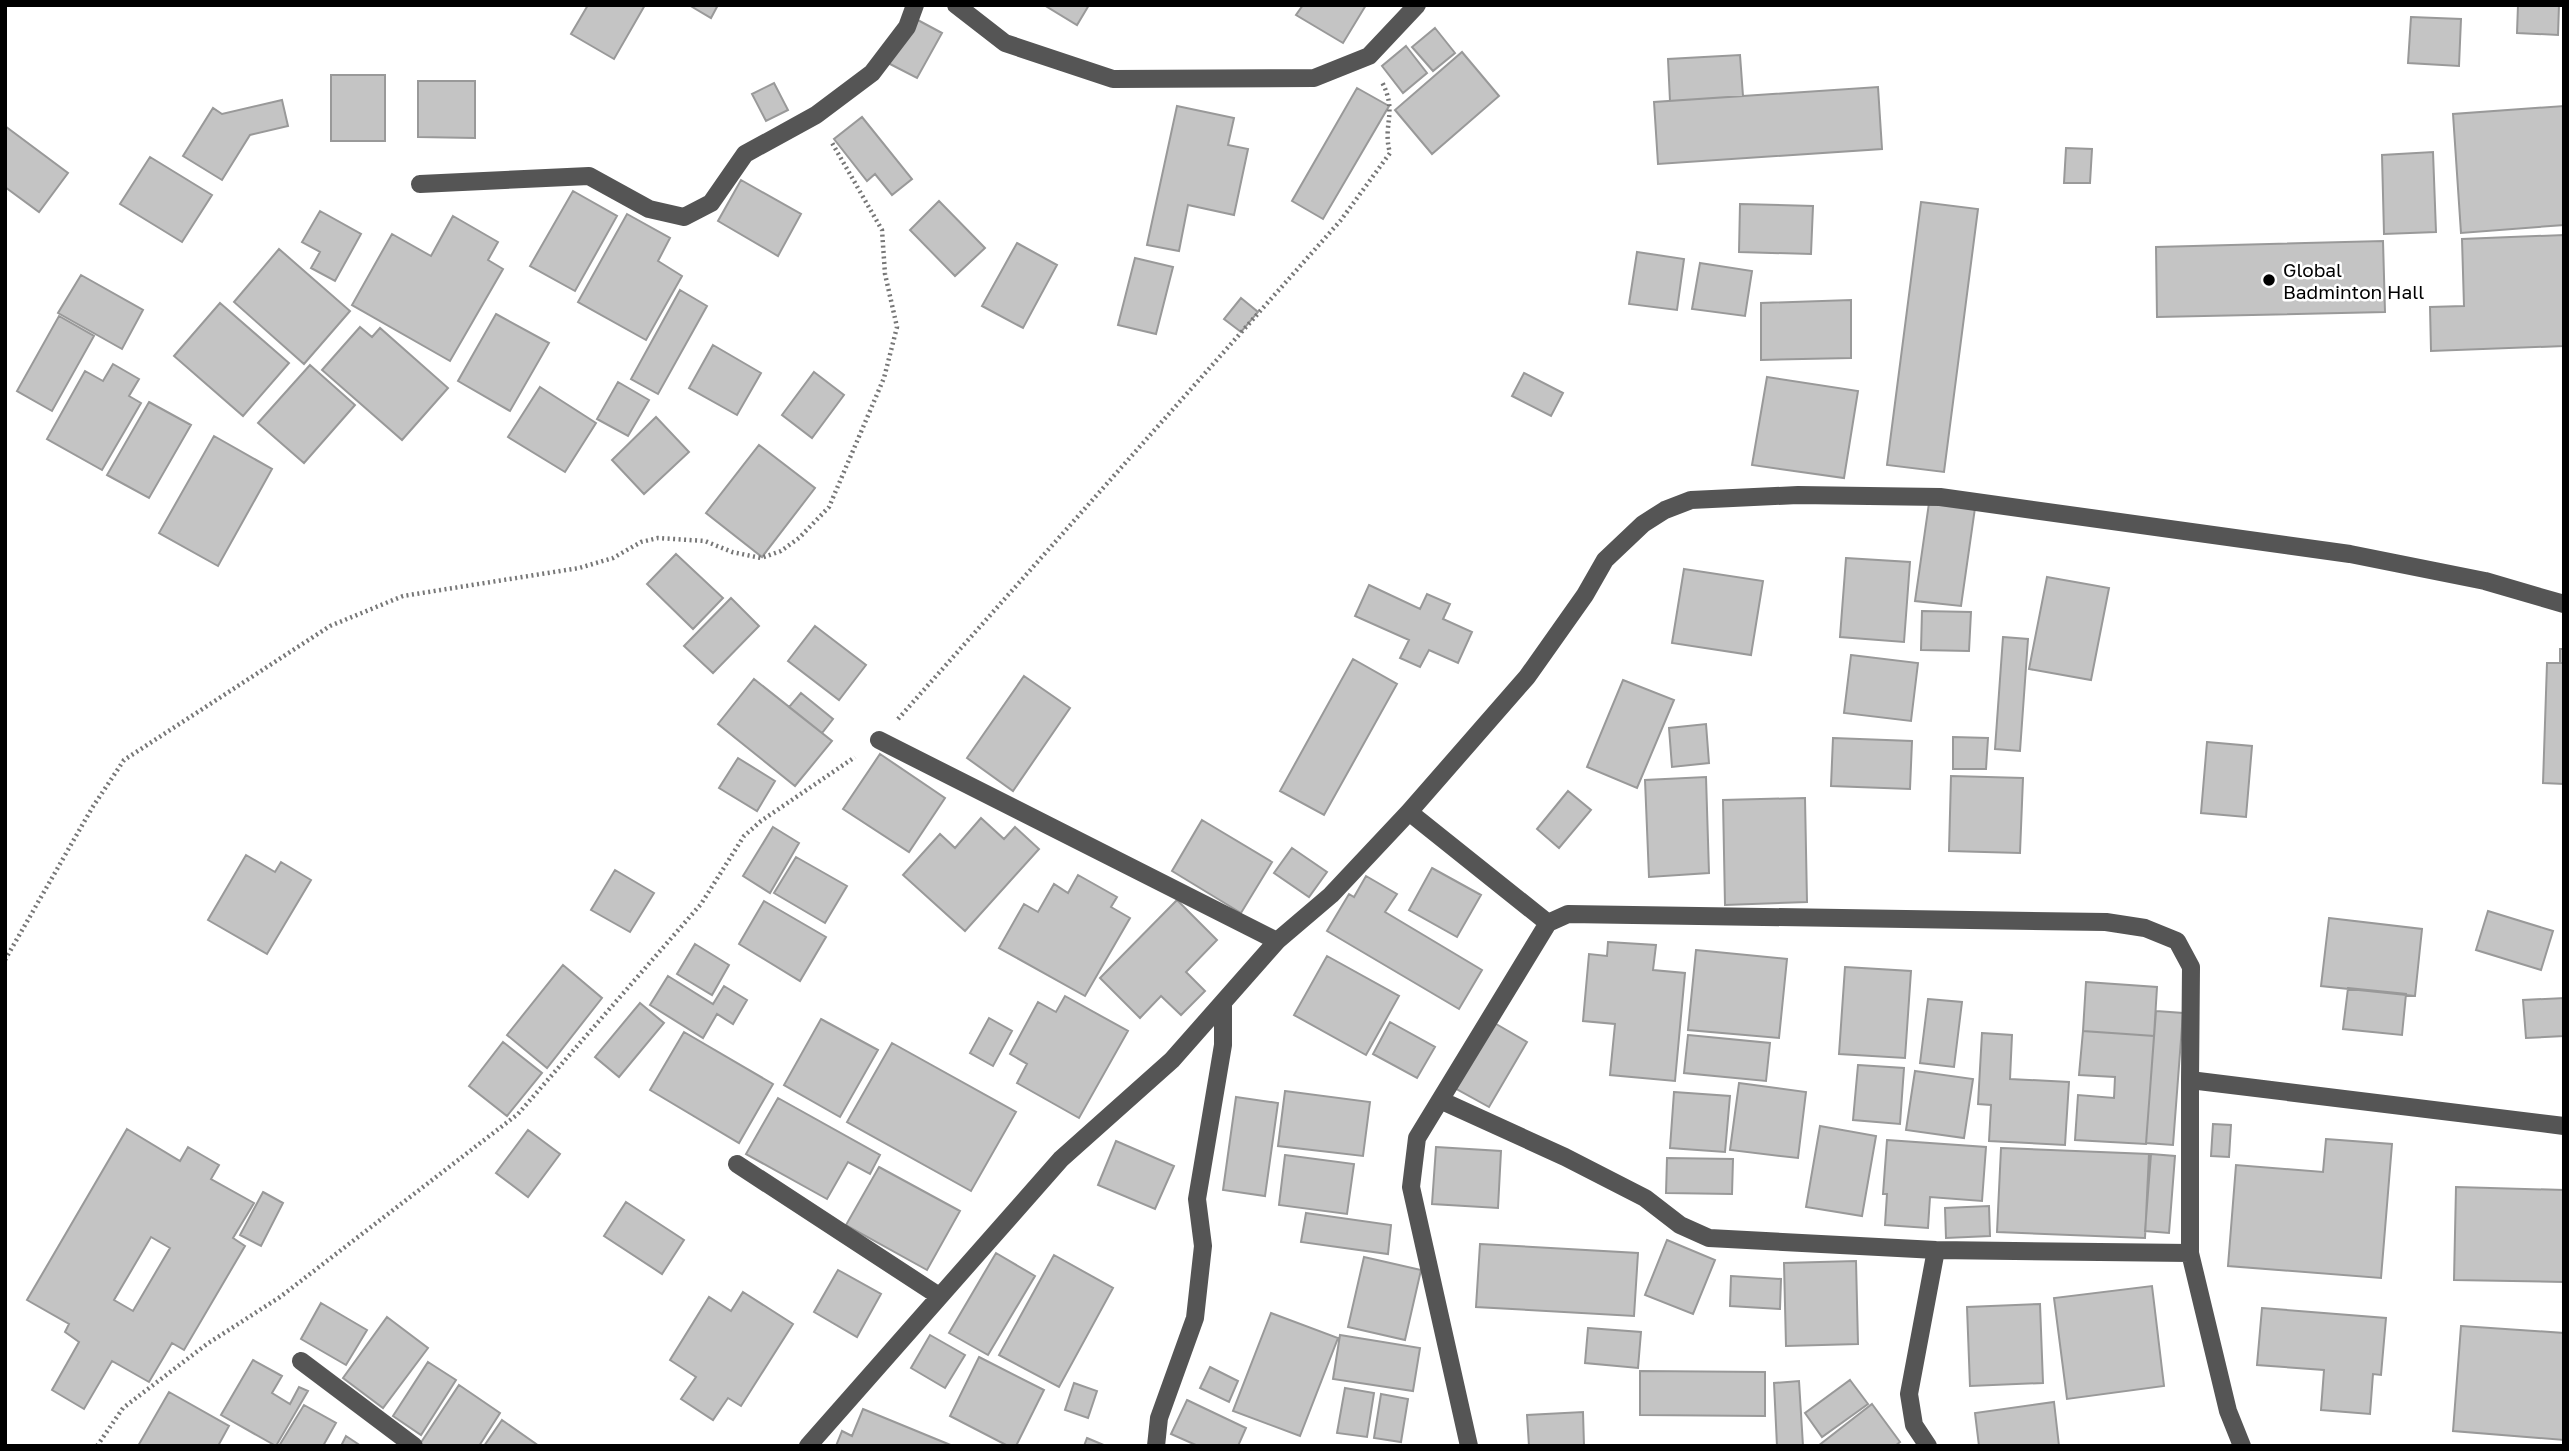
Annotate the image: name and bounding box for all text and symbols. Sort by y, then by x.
place label: Global Badminton Hall [2283,258,2424,303]
marker: Global Badminton Hall [2261,272,2277,288]

